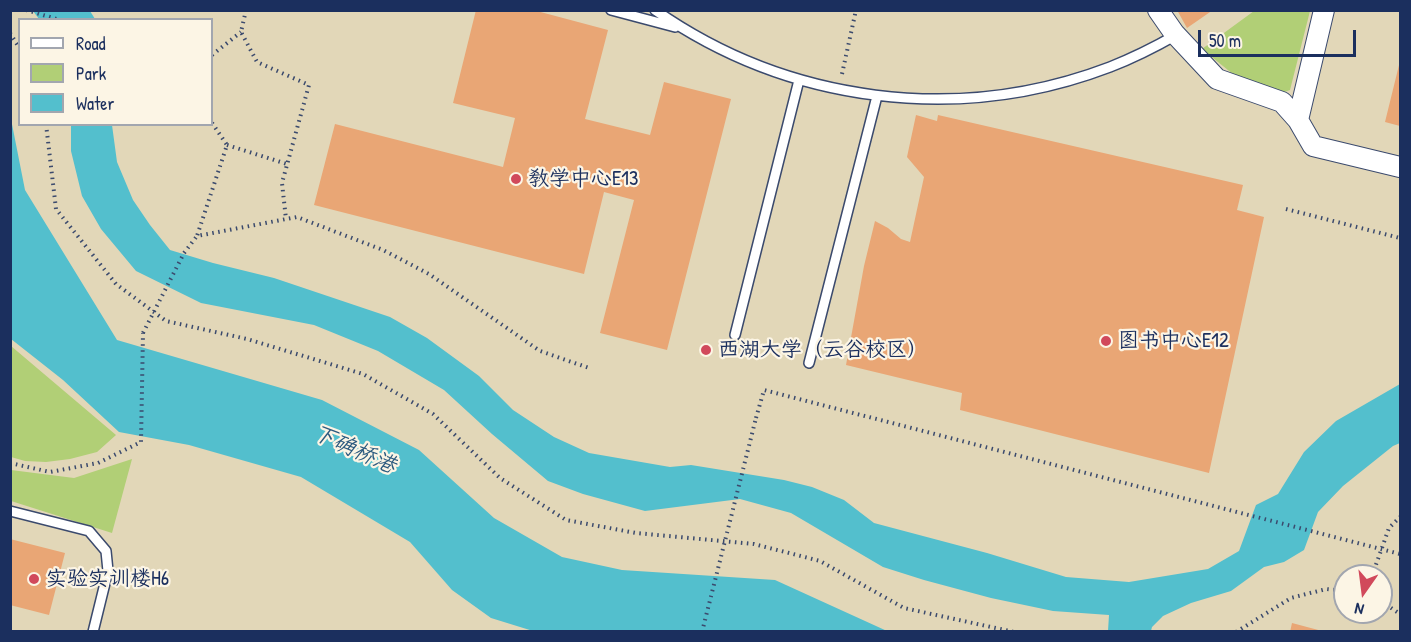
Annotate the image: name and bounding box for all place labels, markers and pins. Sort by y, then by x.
place label: 教学中心E13 [528,166,638,192]
marker: 教学中心E13 [509,172,523,186]
place label: 图书中心E12 [1118,328,1229,354]
marker: 图书中心E12 [1099,334,1113,348]
place label: 西湖大学（云谷校区） [718,337,928,363]
marker: 西湖大学（云谷校区） [699,343,713,357]
place label: 实验实训楼H6 [46,566,169,592]
marker: 实验实训楼H6 [27,572,41,586]

